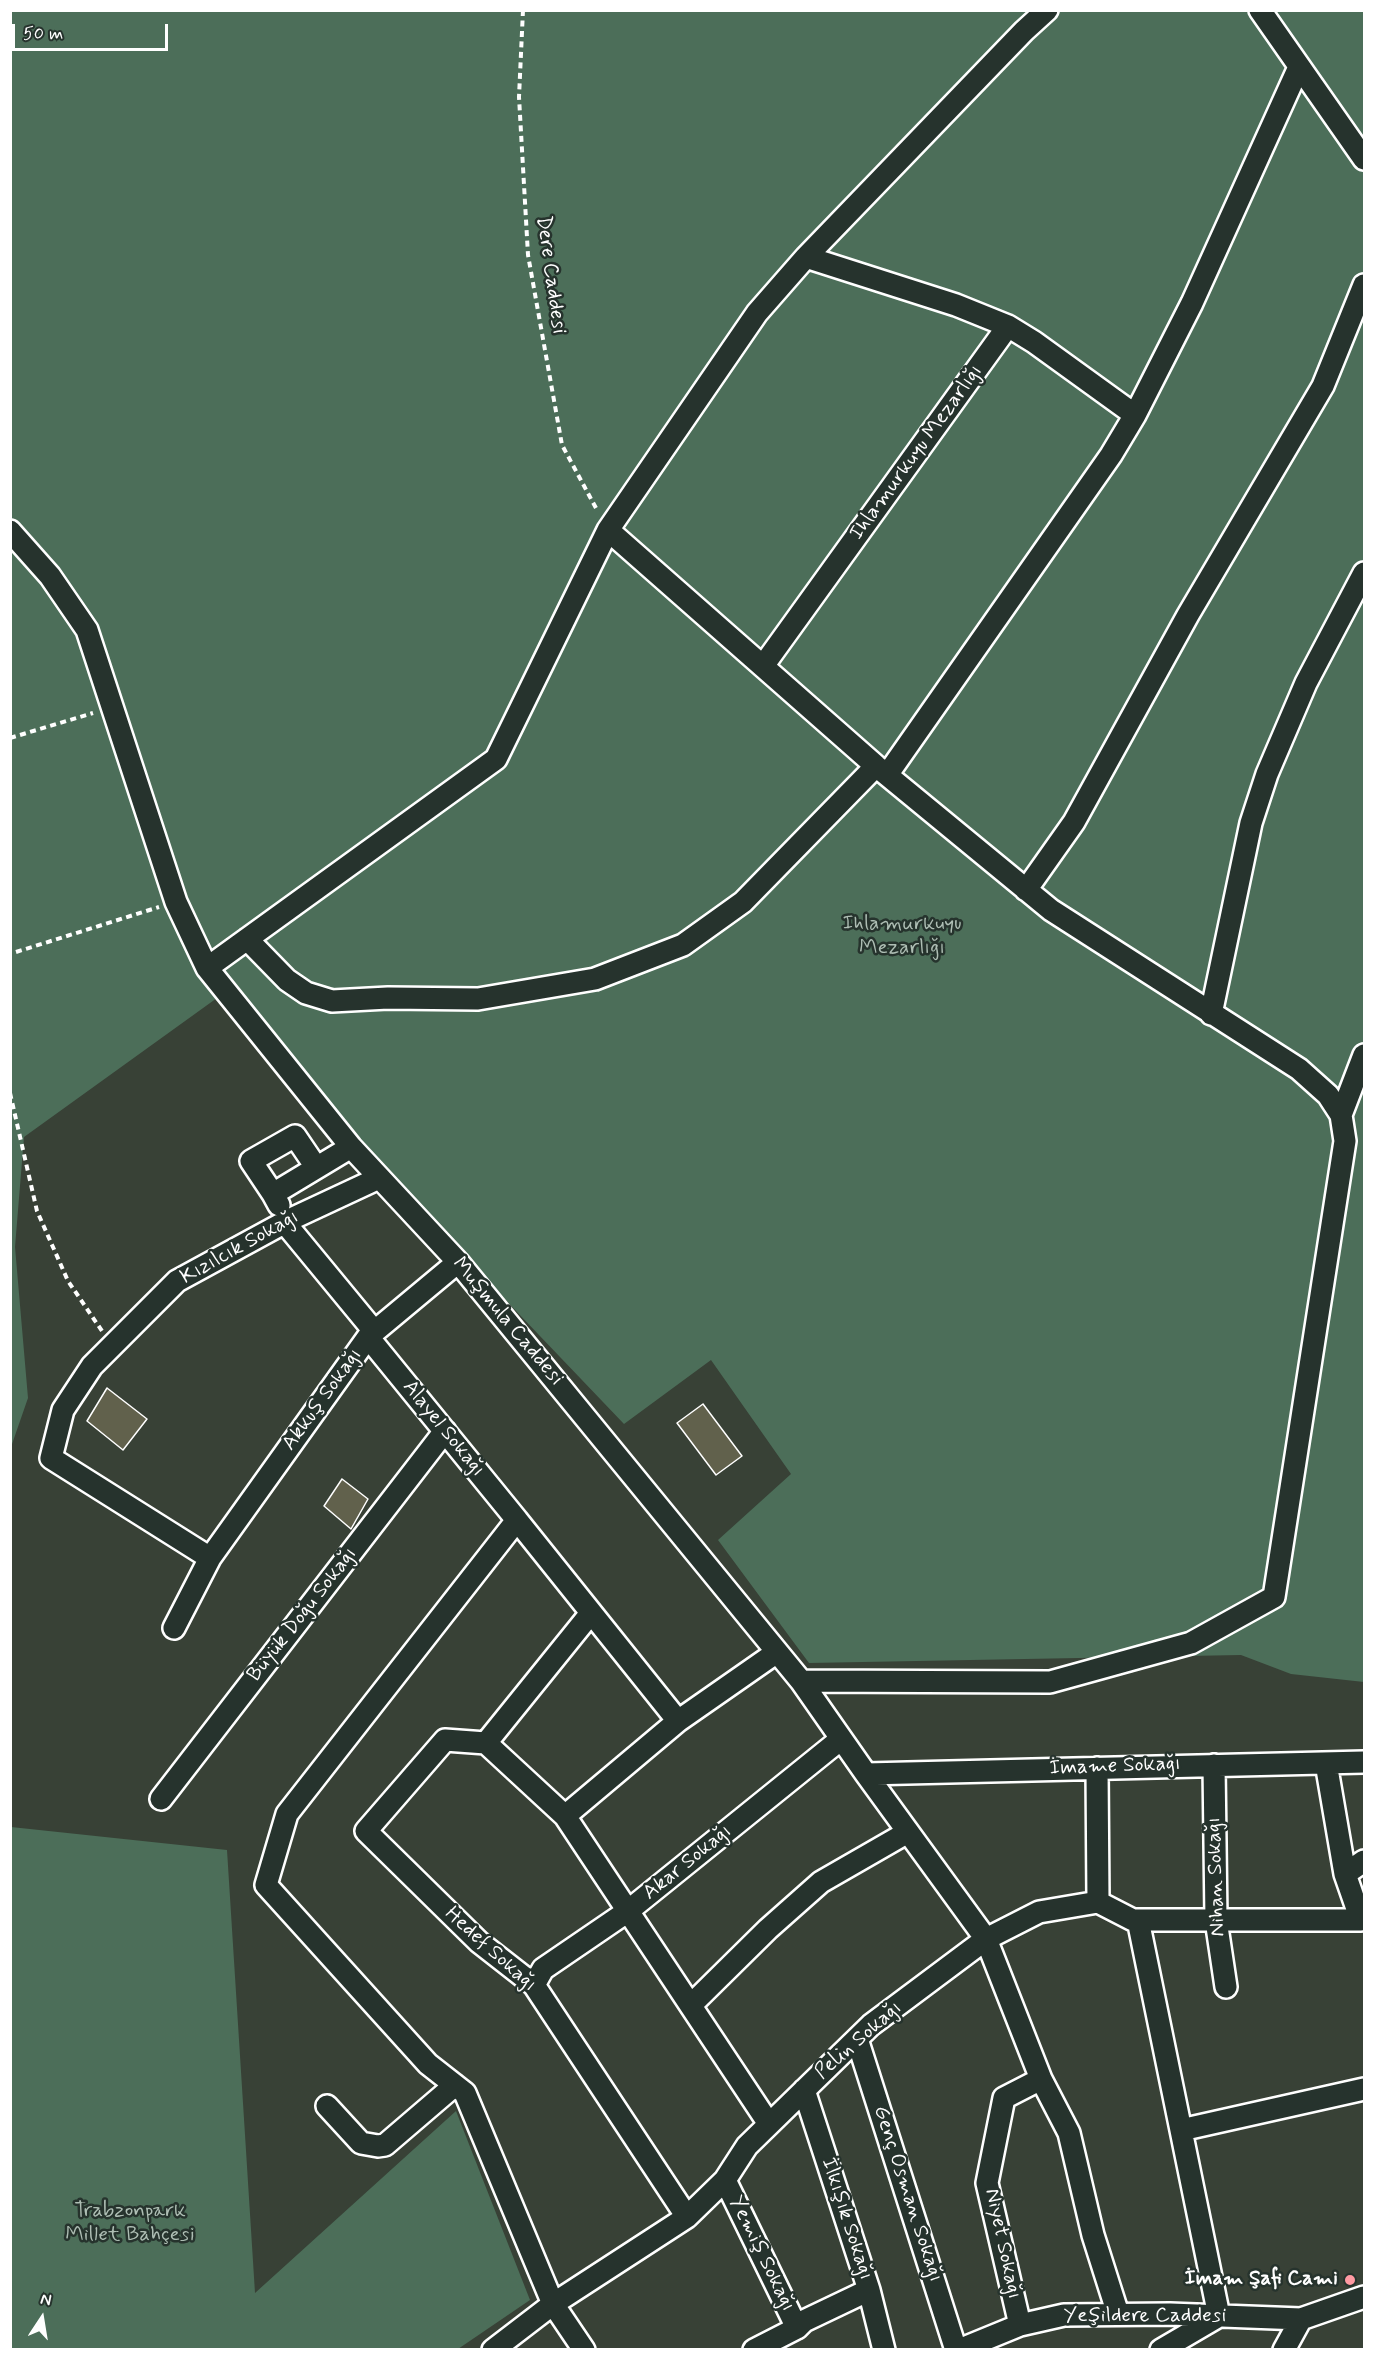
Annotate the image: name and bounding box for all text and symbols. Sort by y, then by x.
scale bar [15,12,171,50]
text: 50 m [23,22,63,46]
street label: Dere Caddesi [529,214,571,336]
street label: Ihlamurkuyu Mezarlığı [845,360,989,546]
park label: Ihlamurkuyu Mezarlığı [842,912,962,962]
street label: Kızılcık Sokağı [176,1205,304,1291]
street label: Muşmula Caddesi [446,1253,568,1391]
street label: Akkuş Sokağı [278,1344,368,1456]
street label: Alayel Sokağı [396,1375,490,1483]
street label: Büyük Doğu Sokağı [243,1543,363,1687]
street label: İmame Sokağı [1049,1752,1181,1782]
street label: Nihan Sokağı [1202,1817,1232,1937]
street label: Akar Sokağı [639,1820,737,1906]
street label: Hedef Sokağı [439,1902,541,1998]
street label: Pelin Sokağı [810,1996,908,2086]
street label: Genç Osman Sokağı [867,2103,947,2285]
street label: İlkışık Sokağı [814,2155,878,2283]
street label: Niyet Sokağı [978,2187,1026,2301]
street label: Yemiş Sokağı [722,2192,800,2316]
park label: Trabzonpark Millet Bahçesi [65,2199,195,2249]
place label: İmam Şafi Cami [1185,2267,1338,2293]
marker: İmam Şafi Cami [1343,2273,1357,2287]
north arrow [12,2288,72,2348]
text: N [38,2289,53,2311]
street label: Yeşildere Caddesi [1064,2304,1226,2330]

